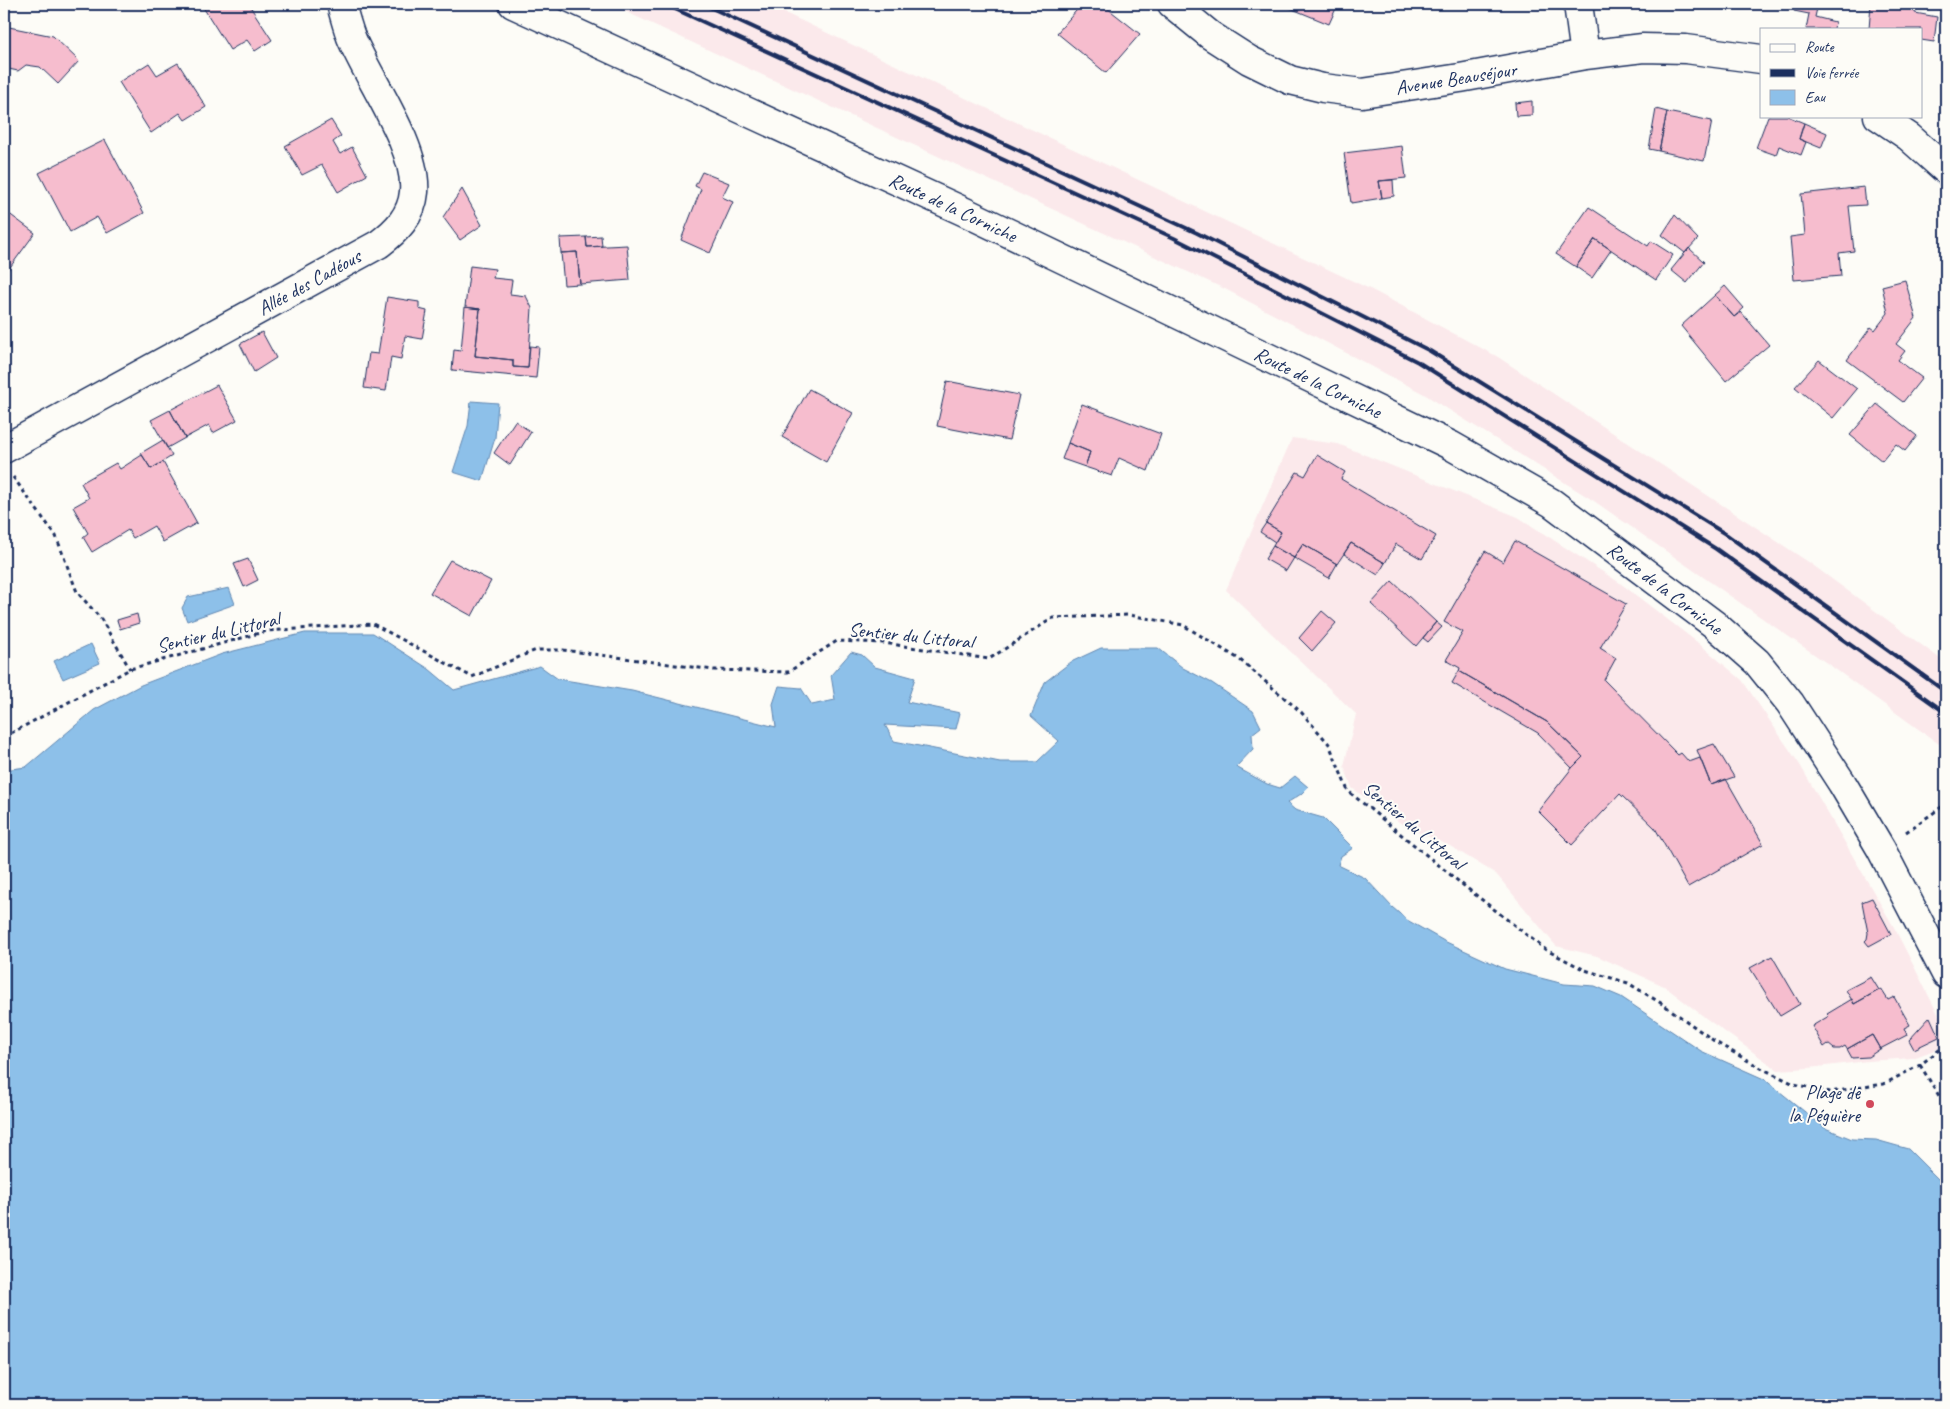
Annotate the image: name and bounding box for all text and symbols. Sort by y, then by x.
legend [1760,28,1922,118]
text: Route [1805,38,1835,57]
street label: Avenue Beauséjour [1394,56,1520,100]
text: Voie ferrée [1805,64,1859,83]
text: Eau [1805,88,1826,107]
street label: Route de la Corniche [885,167,1022,249]
street label: Allée des Cadéous [253,243,367,321]
street label: Route de la Corniche [1250,341,1387,425]
street label: Route de la Corniche [1602,537,1729,641]
street label: Sentier du Littoral [154,605,286,659]
street label: Sentier du Littoral [847,617,978,655]
street label: Sentier du Littoral [1358,776,1473,878]
place label: Plage de la Péguière [1789,1080,1861,1128]
marker: Plage de la Péguière [1864,1098,1876,1110]

